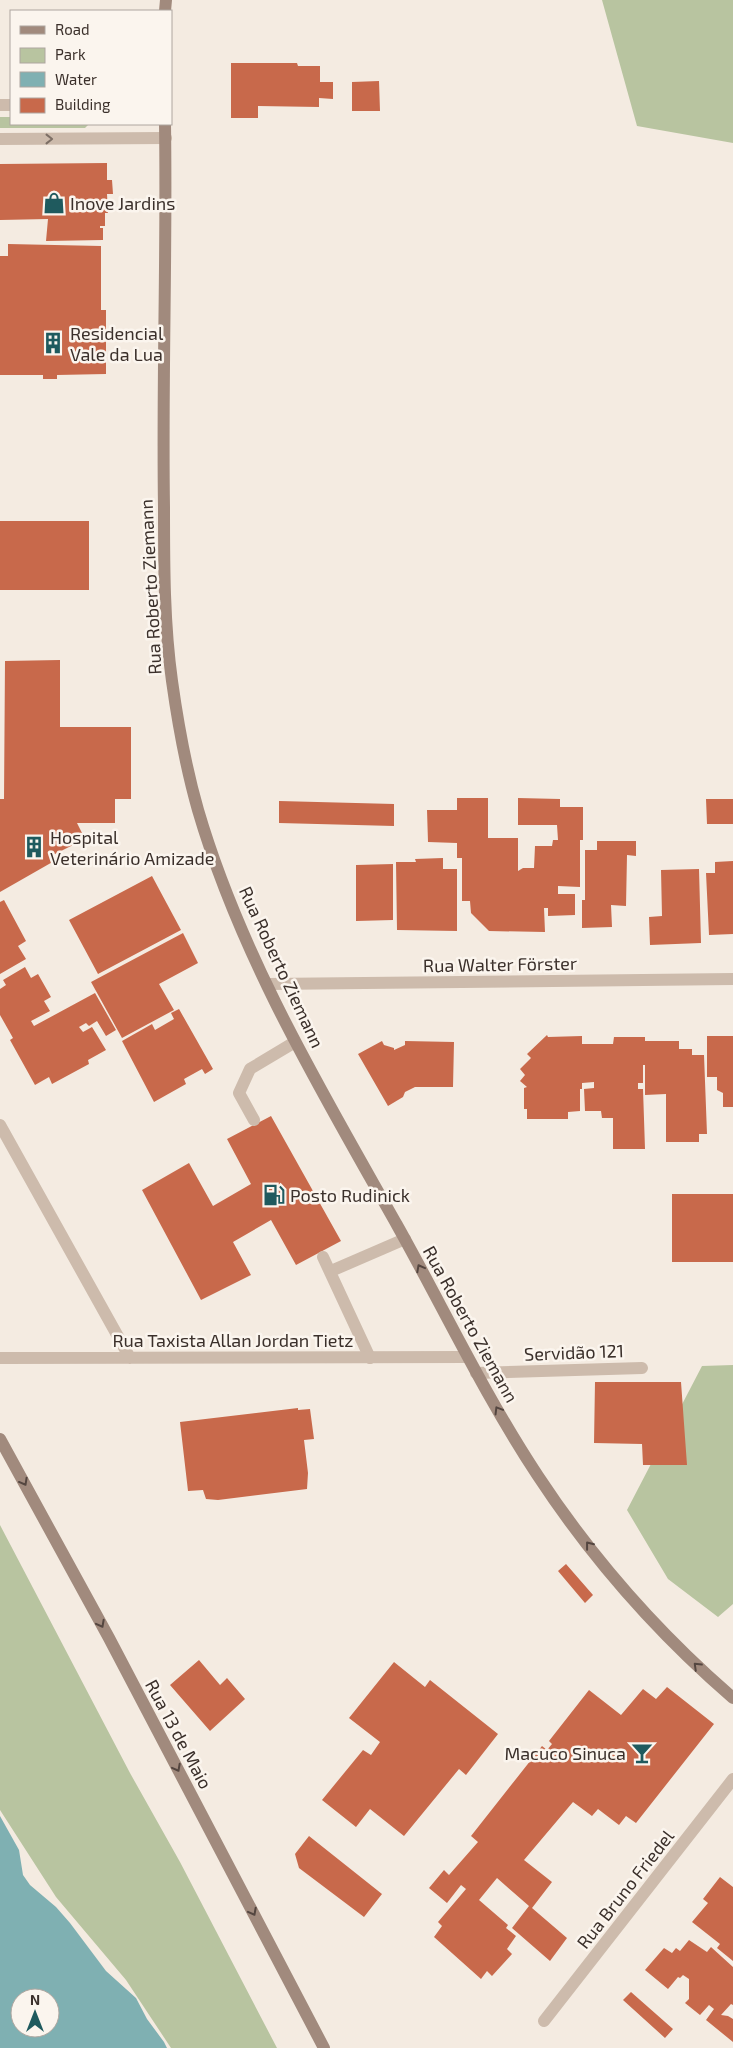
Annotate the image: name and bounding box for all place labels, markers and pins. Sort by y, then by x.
shop icon: Inove Jardins [41,190,67,216]
place label: Inove Jardins [70,192,175,214]
place label: Residencial Vale da Lua [70,322,164,365]
building icon: Residencial Vale da Lua [40,330,66,356]
place label: Hospital Veterinário Amizade [50,826,214,869]
building icon: Hospital Veterinário Amizade [21,834,47,860]
fuel station icon: Posto Rudinick [261,1182,287,1208]
place label: Posto Rudinick [290,1184,410,1206]
bar icon: Macuco Sinuca [629,1740,655,1766]
place label: Macuco Sinuca [504,1742,626,1764]

